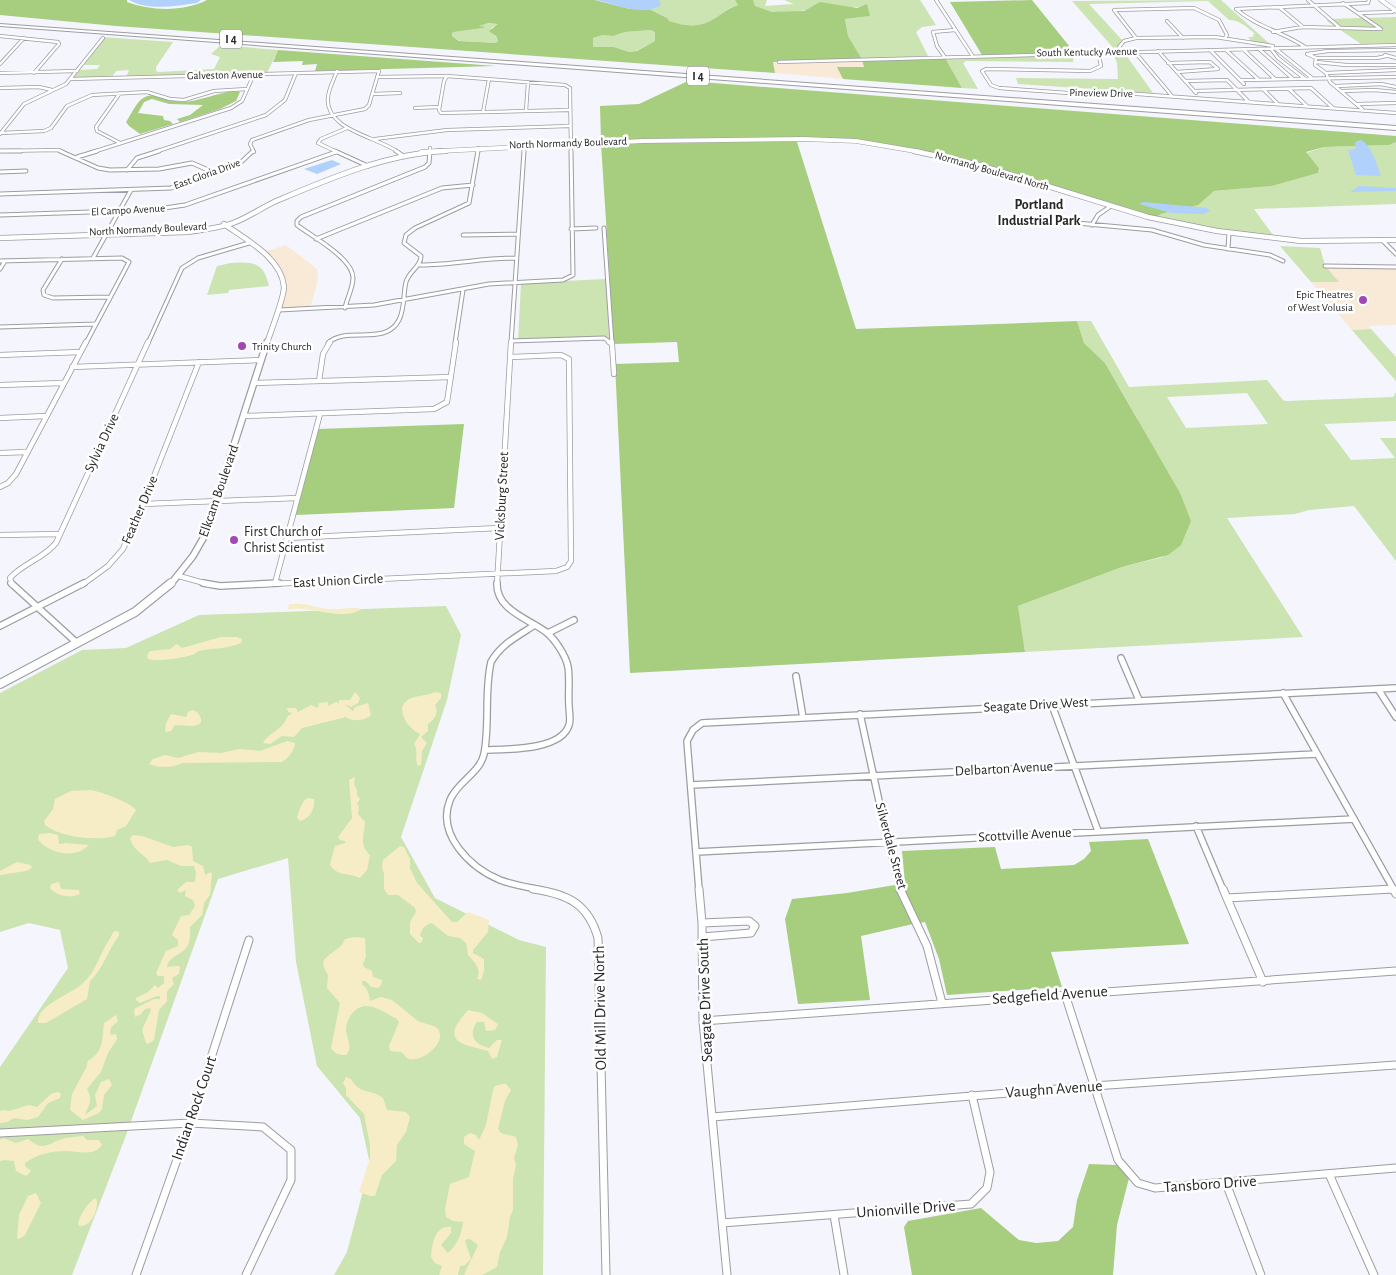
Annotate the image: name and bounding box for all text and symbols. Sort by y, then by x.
road number: I 4 [220,30,242,48]
street label: South Kentucky Avenue [1037,46,1137,58]
road number: I 4 [687,66,709,85]
street label: Galveston Avenue [187,69,263,81]
street label: Pineview Drive [1069,87,1133,99]
street label: North Normandy Boulevard [509,135,628,151]
street label: Normandy Boulevard North [934,149,1050,193]
street label: East Gloria Drive [172,157,242,191]
district label: Portland Industrial Park [997,198,1081,228]
street label: El Campo Avenue [91,203,165,217]
street label: North Normandy Boulevard [89,220,208,238]
place label: Epic Theatres of West Volusia [1288,289,1353,313]
marker: Epic Theatres of West Volusia [1357,294,1369,306]
marker: Trinity Church [236,340,248,352]
place label: Trinity Church [252,341,312,352]
street label: Sylvia Drive [82,412,122,474]
street label: Elkcam Boulevard [197,443,241,539]
street label: Vicksburg Street [493,451,511,541]
street label: Feather Drive [119,474,161,546]
place label: First Church of Christ Scientist [244,525,325,555]
marker: First Church of Christ Scientist [228,534,240,546]
street label: East Union Circle [292,572,384,590]
street label: Seagate Drive West [983,695,1089,715]
street label: Delbarton Avenue [955,759,1053,779]
street label: Silverdale Street [873,801,909,891]
street label: Scottville Avenue [978,826,1072,844]
street label: Seagate Drive South [695,938,715,1062]
street label: Old Mill Drive North [591,945,609,1071]
street label: Sedgefield Avenue [992,983,1108,1007]
street label: Indian Rock Court [169,1054,219,1162]
street label: Vaughn Avenue [1005,1078,1103,1100]
street label: Tansboro Drive [1163,1173,1257,1195]
street label: Unionville Drive [856,1198,956,1220]

